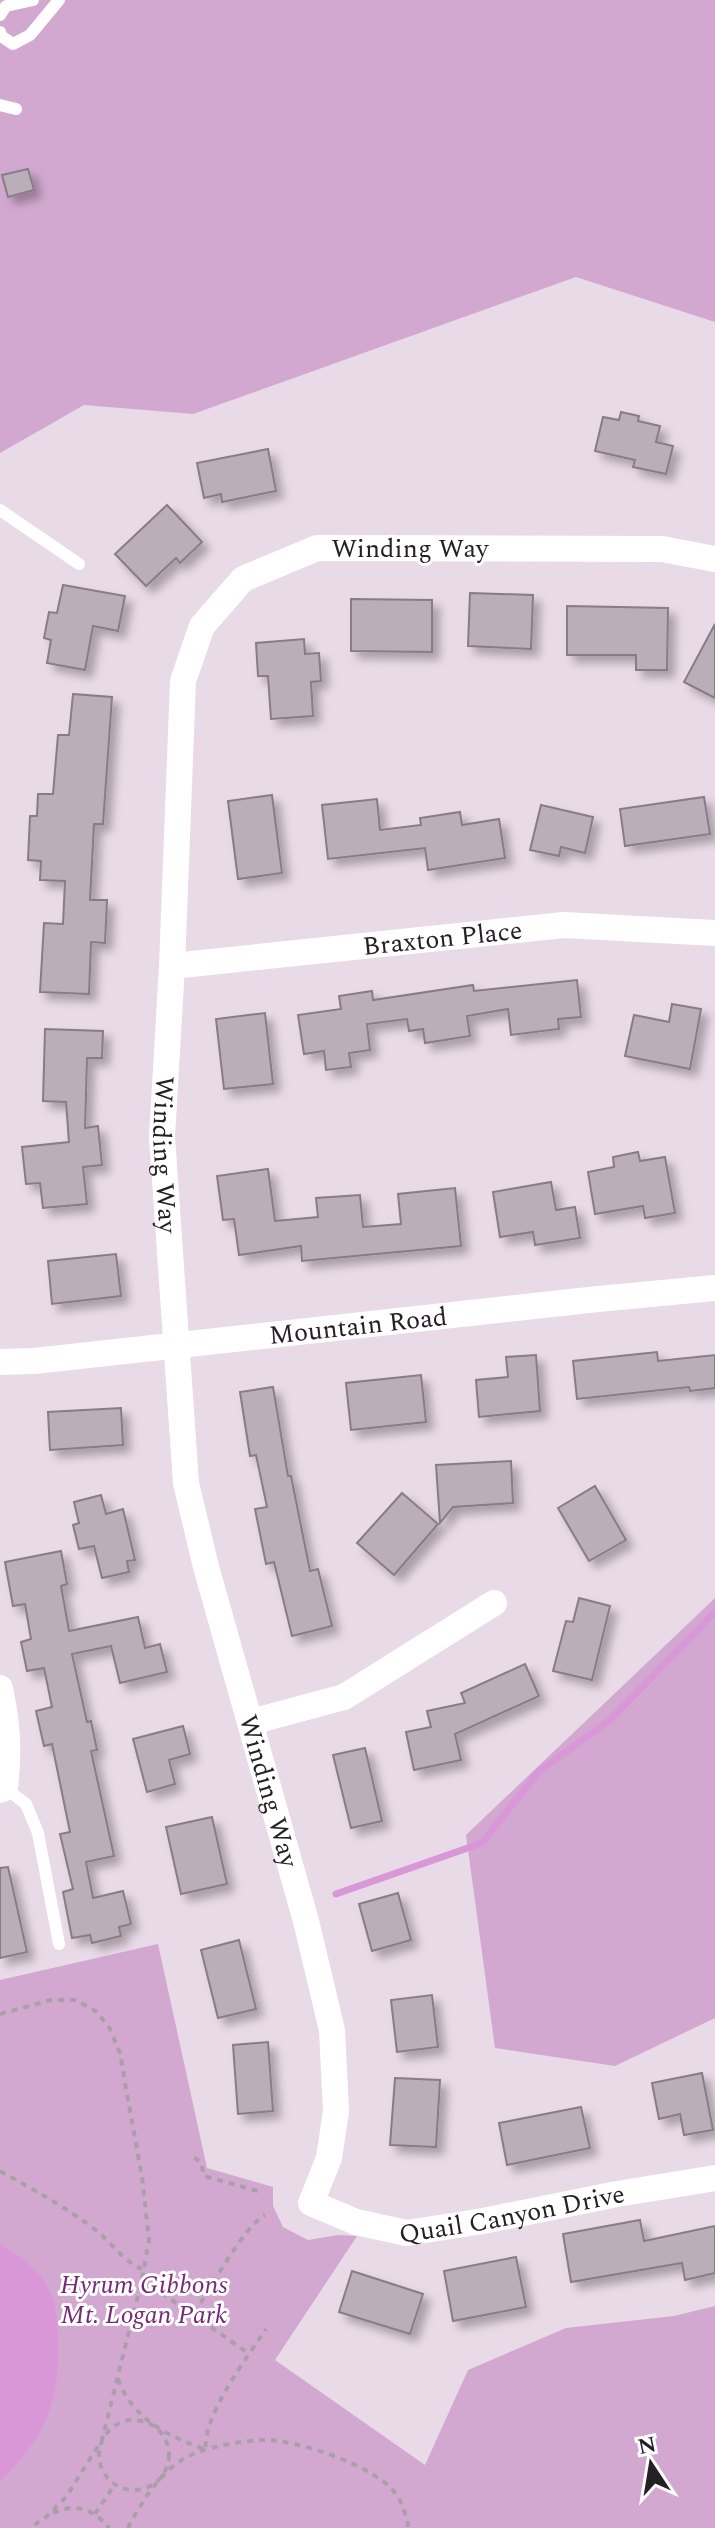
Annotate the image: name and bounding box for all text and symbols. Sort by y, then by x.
street label: Winding Way [332,529,490,569]
street label: Braxton Place [361,910,524,967]
street label: Winding Way [141,1075,188,1236]
street label: Mountain Road [267,1297,449,1356]
street label: Winding Way [228,1710,309,1874]
street label: Quail Canyon Drive [396,2174,628,2255]
park label: Hyrum Gibbons Mt. Logan Park [60,2265,228,2335]
north arrow [611,2424,691,2504]
text: N [635,2428,659,2464]

